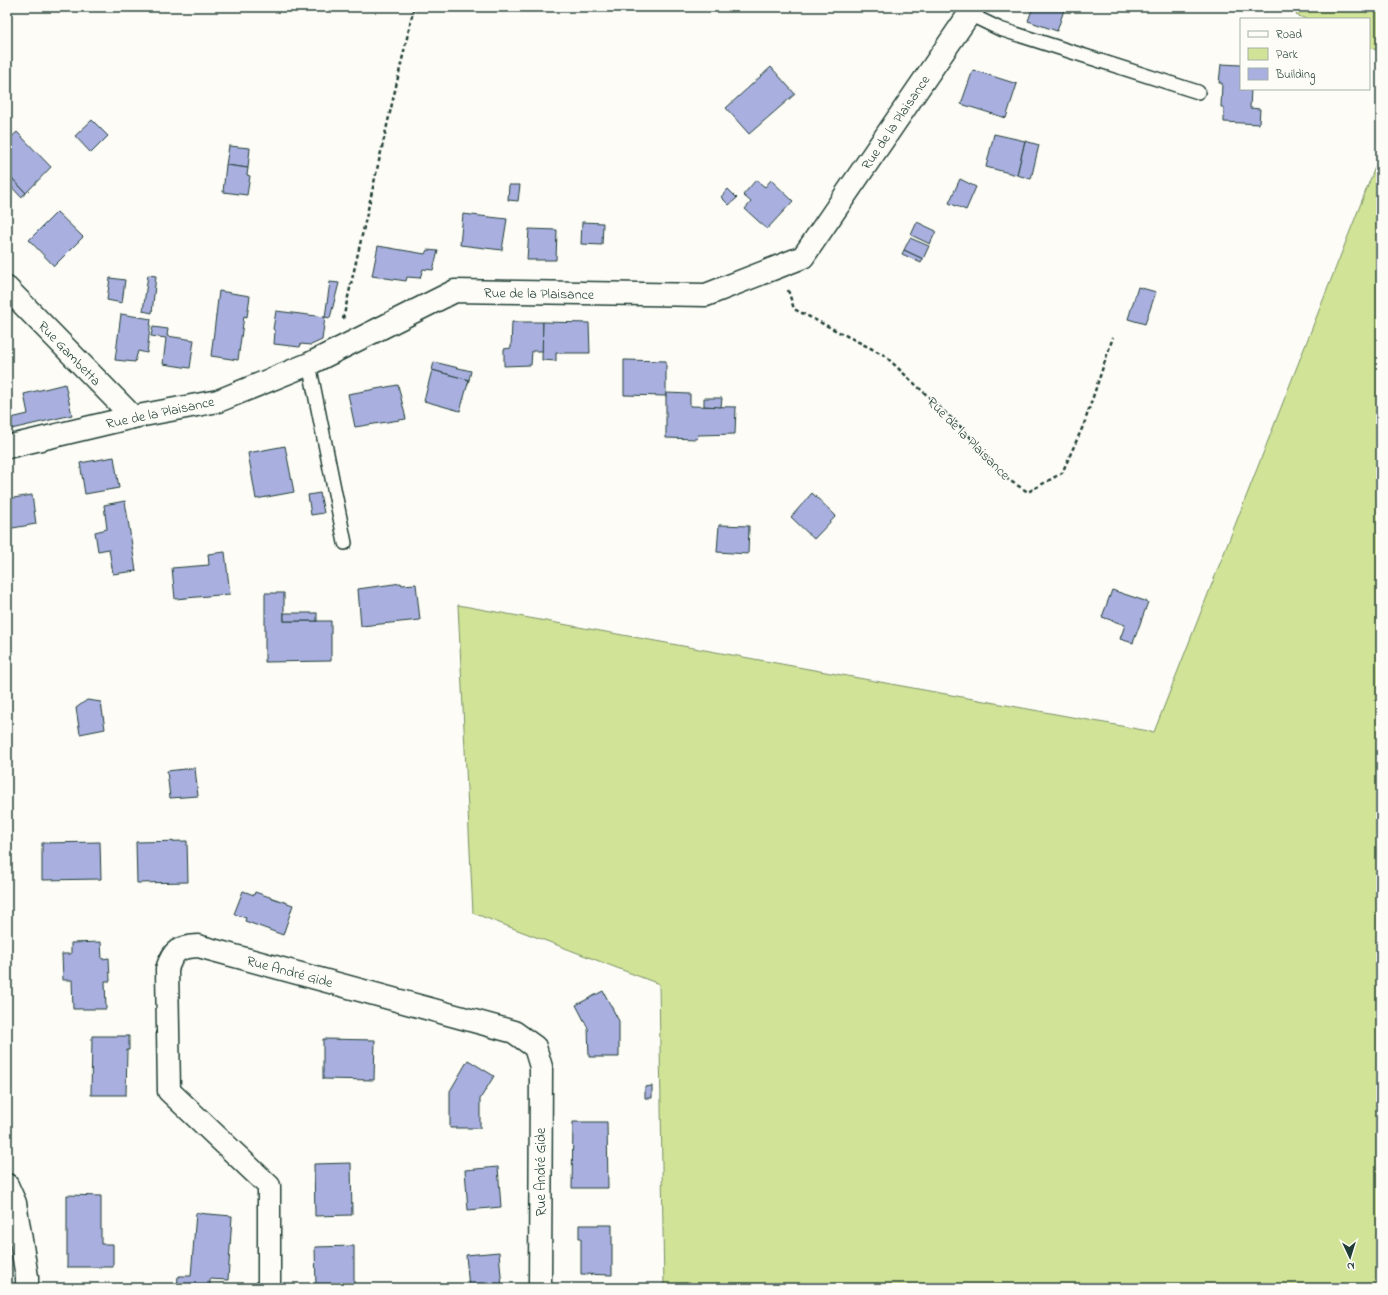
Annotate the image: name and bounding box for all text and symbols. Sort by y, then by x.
legend [1240,18,1370,90]
text: Road [1276,26,1302,44]
text: Park [1276,46,1298,64]
text: Building [1275,66,1315,85]
street label: Rue de la Plaisance [857,71,936,174]
street label: Rue de la Plaisance [484,283,595,306]
street label: Rue Gambetta [32,317,105,391]
street label: Rue de la Plaisance [104,392,217,435]
street label: Rue de la Plaisance [922,393,1015,486]
street label: Rue André Gide [244,951,336,994]
street label: Rue André Gide [531,1127,552,1216]
north arrow [1330,1237,1370,1277]
text: N [1346,1258,1355,1274]

